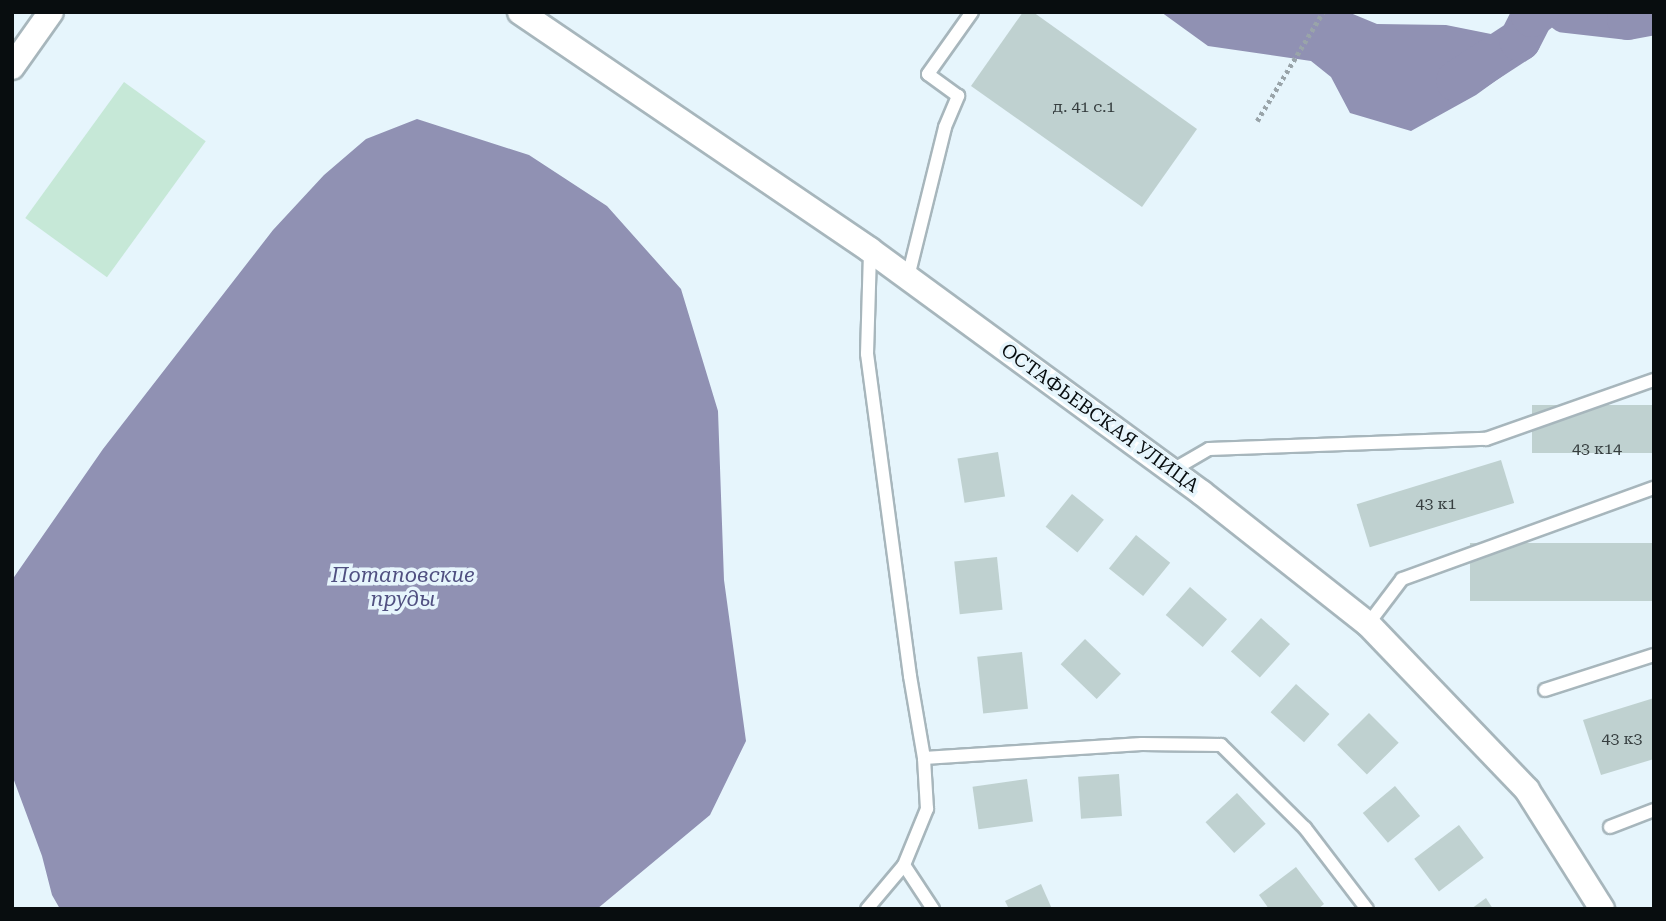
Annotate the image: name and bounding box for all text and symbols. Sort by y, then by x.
house number: д. 41 с.1 [1053,97,1115,117]
street label: ОСТАФЬЕВСКАЯ УЛИЦА [997,339,1203,497]
house number: 43 к14 [1572,439,1622,459]
house number: 43 к1 [1415,494,1457,514]
water label: Потаповские пруды [331,562,475,612]
house number: 43 к3 [1601,729,1643,749]

